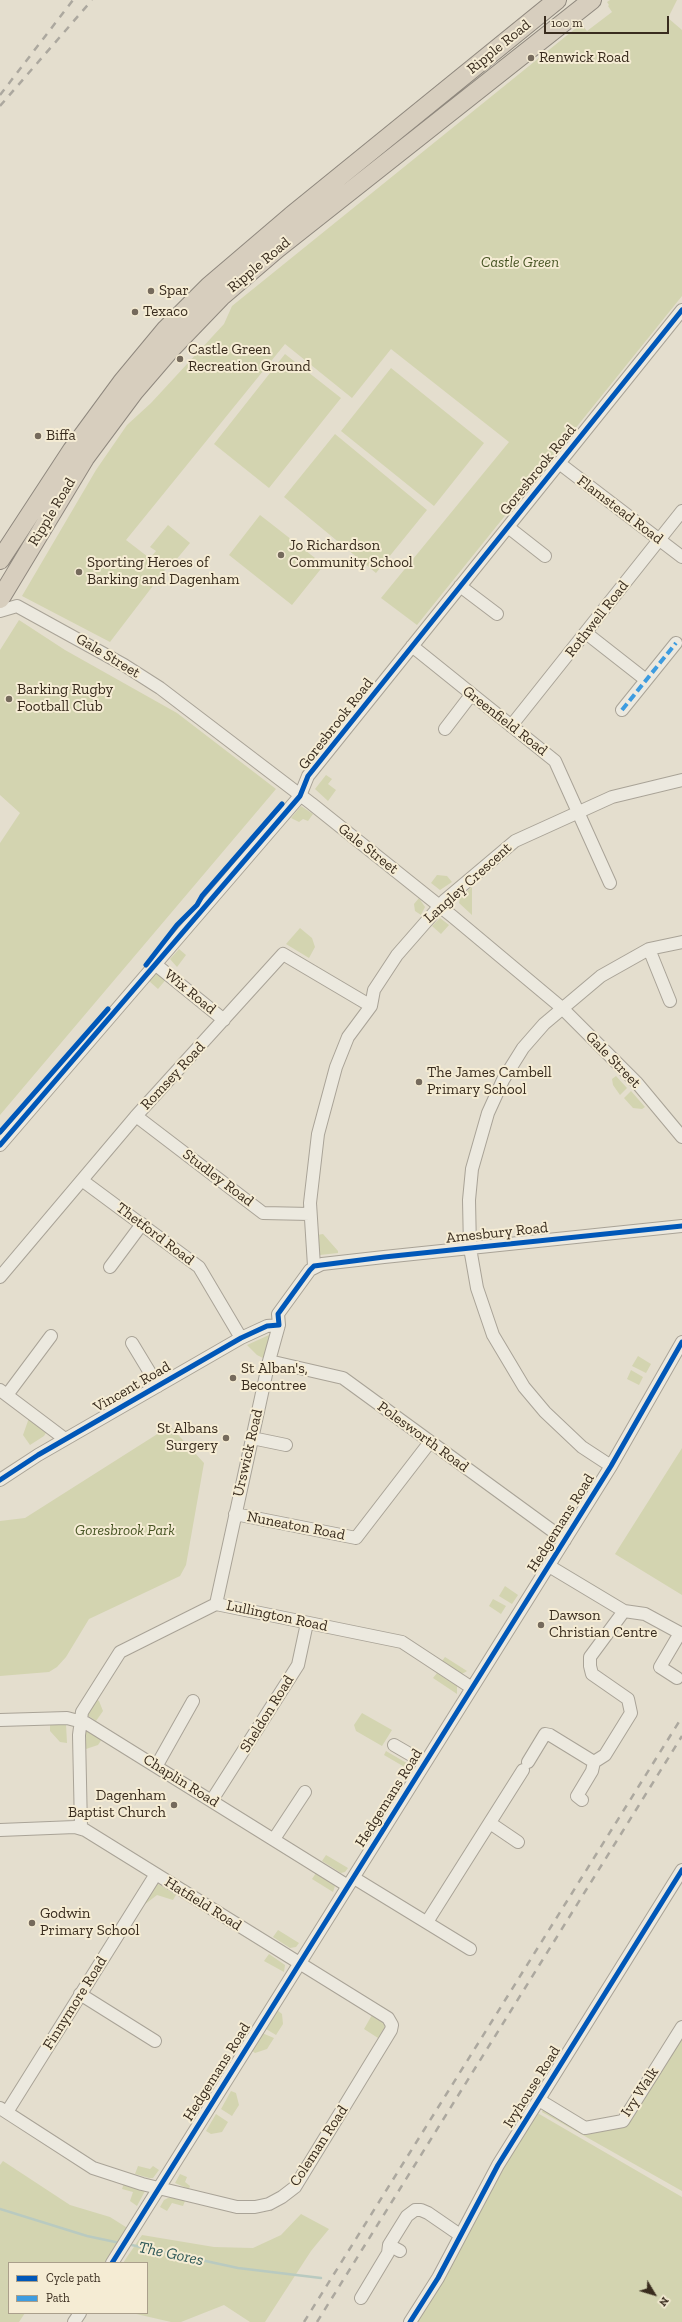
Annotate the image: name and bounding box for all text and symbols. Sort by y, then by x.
scale bar [546,8,671,34]
street label: Ripple Road [464,16,534,78]
text: 100 m [551,16,583,30]
place label: Renwick Road [539,49,630,67]
marker: Renwick Road [526,53,536,63]
street label: Ripple Road [224,233,294,297]
park label: Castle Green [481,254,559,272]
place label: Spar [159,282,189,300]
marker: Spar [146,286,156,296]
place label: Texaco [143,303,188,321]
marker: Texaco [130,307,140,317]
place label: Castle Green Recreation Ground [188,341,311,376]
marker: Castle Green Recreation Ground [175,354,185,364]
street label: Goresbrook Road [496,421,580,519]
place label: Biffa [46,427,76,445]
marker: Biffa [33,431,43,441]
street label: Flamstead Road [574,472,666,548]
street label: Ripple Road [25,475,79,549]
place label: Jo Richardson Community School [289,537,413,572]
marker: Jo Richardson Community School [276,550,286,560]
place label: Sporting Heroes of Barking and Dagenham [87,554,239,589]
marker: Sporting Heroes of Barking and Dagenham [74,567,84,577]
street label: Rothwell Road [561,577,633,661]
street label: Gale Street [73,630,143,682]
street label: Goresbrook Road [295,675,377,773]
place label: Barking Rugby Football Club [17,681,113,716]
street label: Greenfield Road [459,682,551,760]
marker: Barking Rugby Football Club [4,694,14,704]
street label: Gale Street [334,820,402,878]
street label: Langley Crescent [420,839,516,927]
street label: Wix Road [161,966,219,1018]
street label: Gale Street [582,1028,644,1092]
street label: Romsey Road [137,1038,209,1114]
place label: The James Cambell Primary School [427,1064,552,1099]
marker: The James Cambell Primary School [414,1077,424,1087]
street label: Studley Road [179,1145,257,1211]
street label: Thetford Road [112,1199,198,1269]
street label: Amesbury Road [445,1219,549,1247]
street label: Vincent Road [90,1358,174,1416]
place label: St Alban's, Becontree [241,1360,308,1395]
marker: St Alban's, Becontree [228,1373,238,1383]
street label: Polesworth Road [374,1398,472,1476]
street label: Urswick Road [229,1407,267,1499]
place label: St Albans Surgery [157,1420,218,1455]
marker: St Albans Surgery [221,1433,231,1443]
street label: Hedgemans Road [524,1471,598,1575]
street label: Nuneaton Road [245,1508,347,1544]
park label: Goresbrook Park [75,1522,175,1540]
street label: Lullington Road [225,1596,329,1636]
place label: Dawson Christian Centre [549,1607,657,1642]
marker: Dawson Christian Centre [536,1620,546,1630]
street label: Sheldon Road [236,1672,298,1756]
street label: Hedgemans Road [352,1746,426,1850]
street label: Chaplin Road [140,1751,222,1811]
place label: Dagenham Baptist Church [68,1787,166,1822]
marker: Dagenham Baptist Church [169,1800,179,1810]
street label: Hatfield Road [161,1873,245,1935]
place label: Godwin Primary School [40,1905,139,1940]
marker: Godwin Primary School [27,1918,37,1928]
street label: Finnymore Road [39,1953,111,2053]
street label: Hedgemans Road [180,2020,254,2124]
street label: Ivyhouse Road [500,2043,564,2131]
street label: Ivy Walk [617,2064,663,2120]
street label: Coleman Road [286,2102,352,2190]
water label: The Gores [137,2238,205,2270]
legend [8,2262,148,2314]
text: Cycle path [46,2271,100,2285]
north arrow [634,2274,674,2314]
text: Path [46,2291,70,2305]
text: N [656,2294,672,2309]

